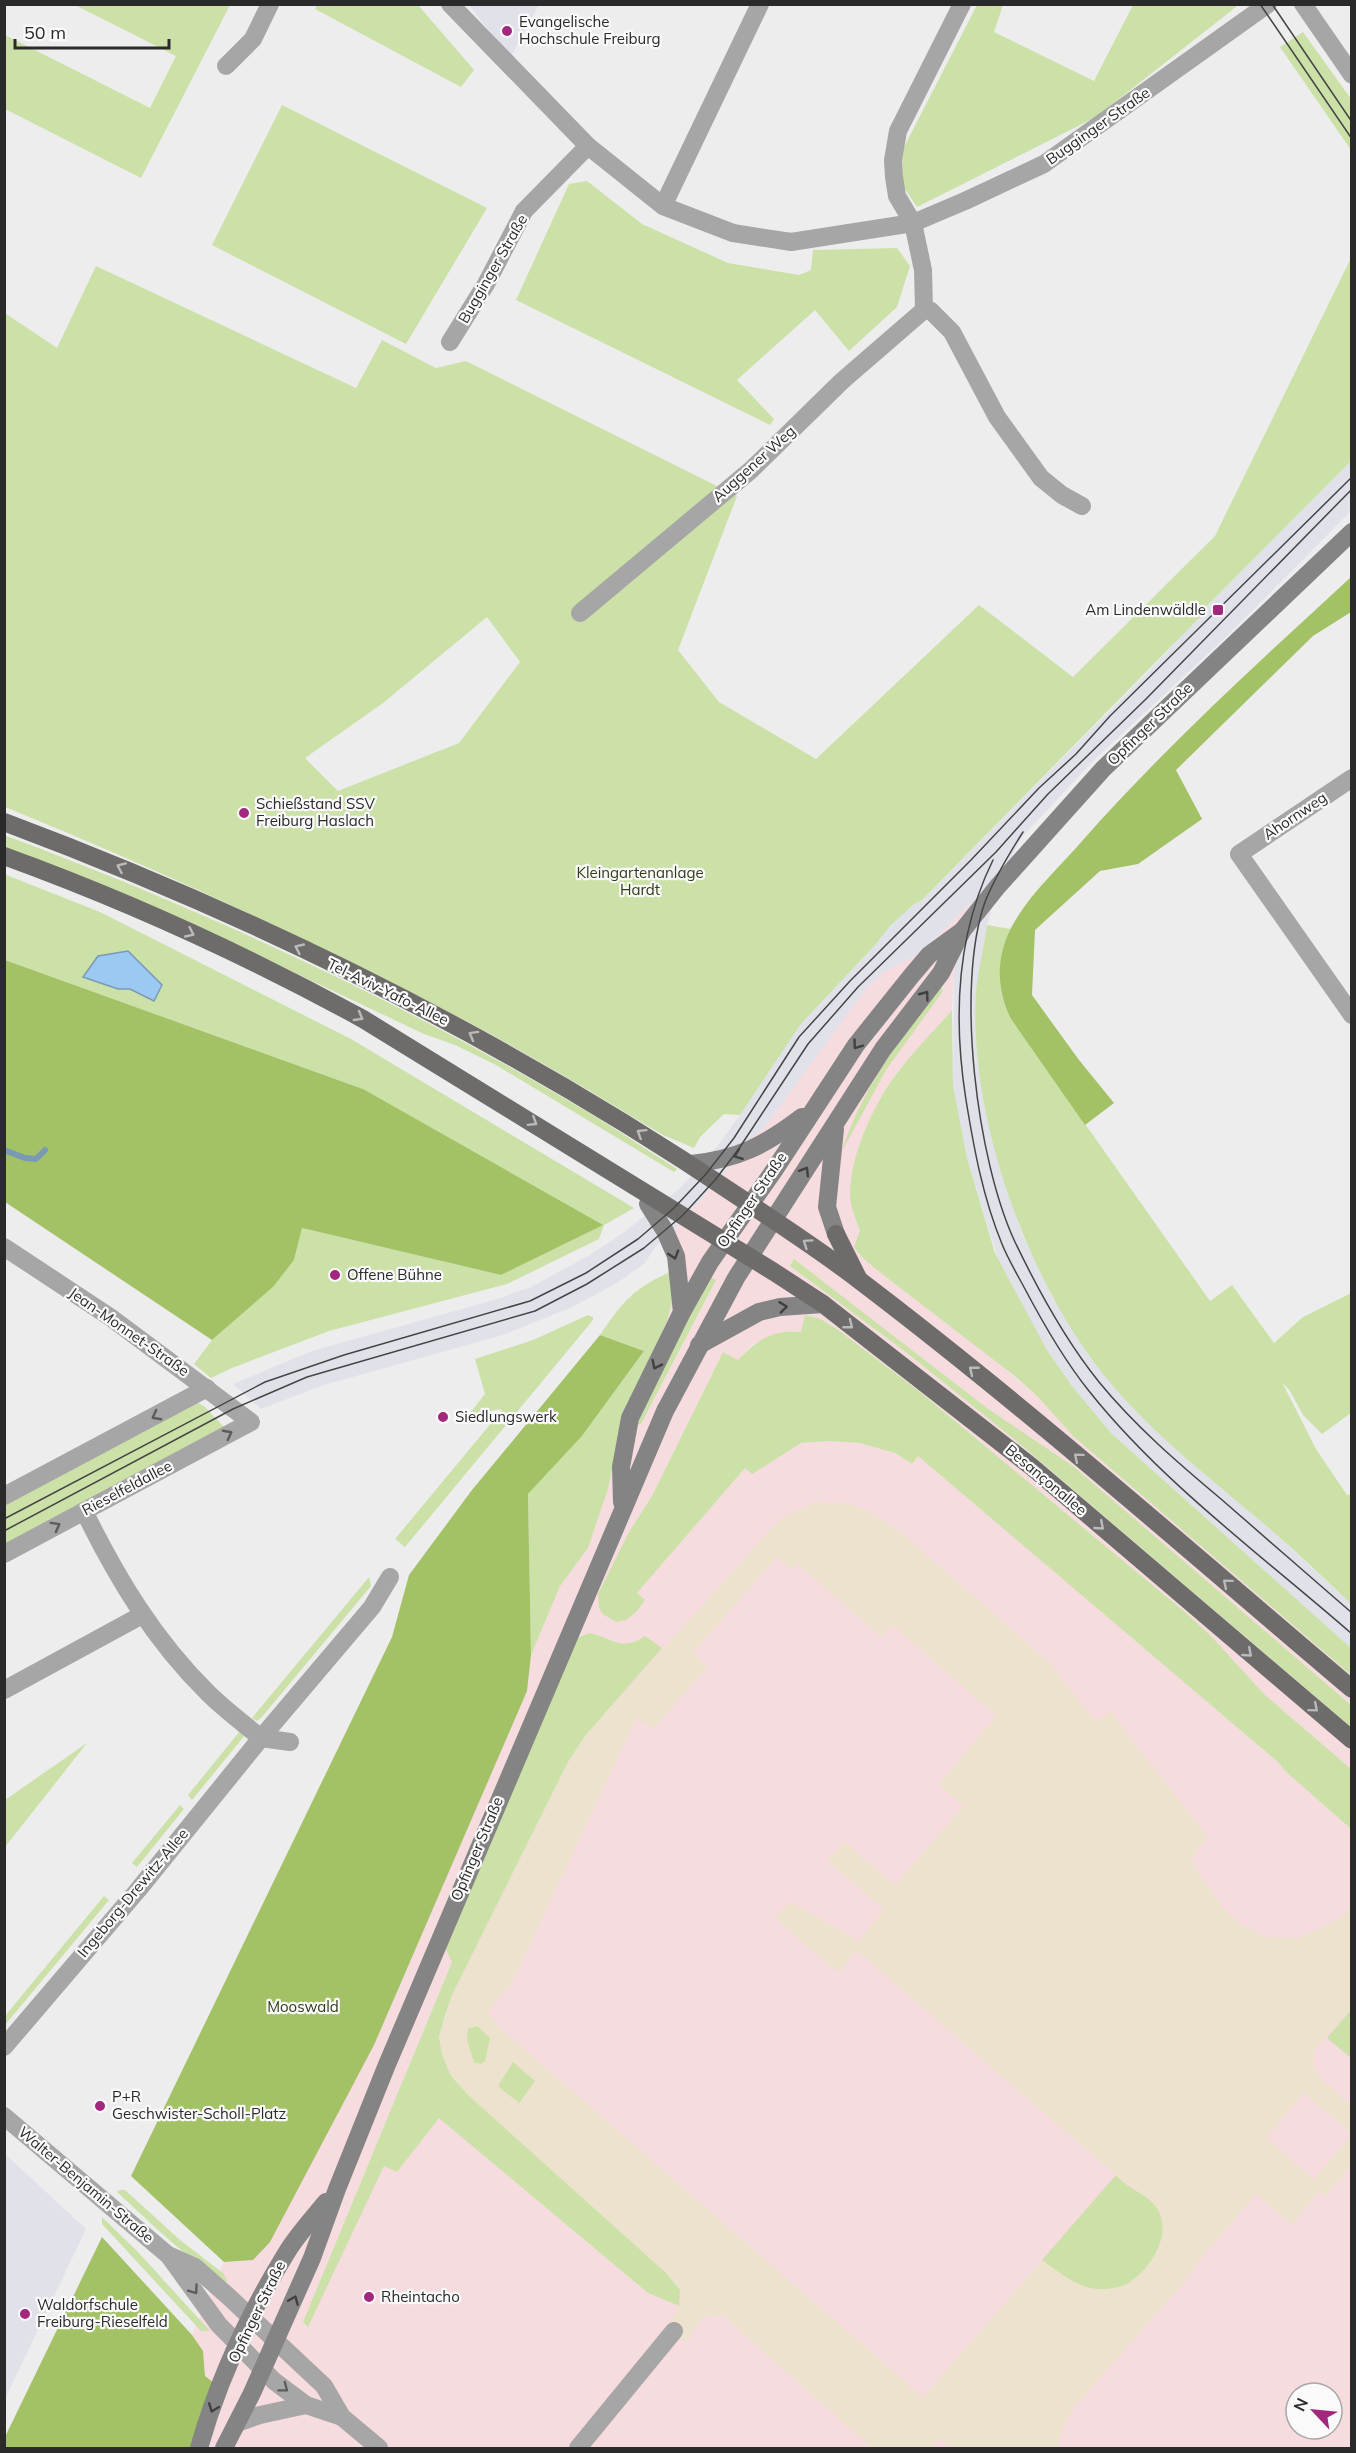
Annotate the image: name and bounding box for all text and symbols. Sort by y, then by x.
scale bar [15,12,170,50]
place label: Evangelische Hochschule Freiburg [519,12,661,48]
text: 50 m [24,21,66,44]
marker: Evangelische Hochschule Freiburg [500,24,514,38]
street label: Bugginger Straße [1042,83,1153,168]
street label: Bugginger Straße [454,211,531,327]
street label: Auggener Weg [708,421,799,506]
place label: Am Lindenwäldle [1085,600,1206,619]
marker: Am Lindenwäldle [1211,603,1225,617]
street label: Opfinger Straße [1103,678,1196,769]
street label: Ahornweg [1259,787,1330,844]
place label: Schießstand SSV Freiburg Haslach [256,794,376,830]
marker: Schießstand SSV Freiburg Haslach [237,806,251,820]
one-way arrow [116,863,127,875]
park label: Kleingartenanlage Hardt [576,863,704,899]
one-way arrow [183,926,194,938]
one-way arrow [294,943,305,955]
street label: Tel-Aviv-Yafo-Allee [324,954,452,1029]
one-way arrow [918,990,929,1001]
one-way arrow [353,1010,364,1021]
one-way arrow [469,1031,479,1042]
one-way arrow [853,1038,864,1049]
one-way arrow [526,1115,537,1126]
one-way arrow [637,1129,647,1141]
one-way arrow [734,1147,744,1160]
street label: Opfinger Straße [713,1148,791,1251]
one-way arrow [798,1167,810,1177]
one-way arrow [802,1239,813,1250]
one-way arrow [667,1249,679,1260]
place label: Offene Bühne [347,1265,442,1284]
marker: Offene Bühne [328,1268,342,1282]
street label: Jean-Monnet-Straße [66,1283,193,1380]
one-way arrow [778,1302,788,1314]
one-way arrow [843,1318,854,1329]
one-way arrow [652,1358,664,1369]
one-way arrow [969,1367,980,1378]
place label: Siedlungswerk [455,1407,557,1426]
one-way arrow [151,1409,162,1420]
marker: Siedlungswerk [436,1410,450,1424]
one-way arrow [222,1430,232,1441]
street label: Besançonallee [1002,1440,1091,1519]
one-way arrow [1074,1453,1085,1464]
street label: Rieselfeldallee [78,1456,175,1519]
one-way arrow [1093,1518,1104,1529]
one-way arrow [50,1522,60,1533]
one-way arrow [1223,1579,1234,1590]
one-way arrow [1241,1646,1252,1657]
one-way arrow [1307,1701,1318,1712]
street label: Opfinger Straße [446,1794,507,1904]
street label: Ingeborg-Drewitz-Allee [73,1824,192,1961]
park label: Mooswald [267,1997,339,2016]
place label: P+R Geschwister-Scholl-Platz [112,2087,287,2123]
marker: P+R Geschwister-Scholl-Platz [93,2099,107,2113]
street label: Walter-Benjamin-Straße [15,2122,158,2247]
street label: Opfinger Straße [224,2258,289,2366]
one-way arrow [186,2283,197,2294]
place label: Rheintacho [381,2287,460,2306]
marker: Rheintacho [362,2290,376,2304]
place label: Waldorfschule Freiburg-Rieselfeld [37,2295,168,2331]
one-way arrow [287,2295,299,2306]
marker: Waldorfschule Freiburg-Rieselfeld [18,2307,32,2321]
one-way arrow [277,2381,288,2392]
north arrow [1284,2381,1344,2441]
text: N [1289,2395,1312,2414]
one-way arrow [208,2403,221,2413]

